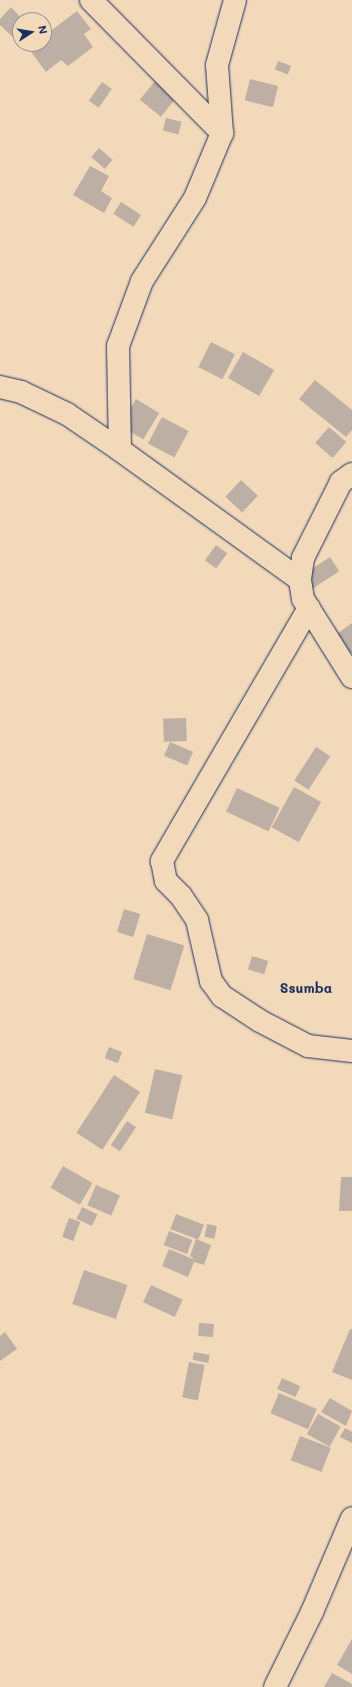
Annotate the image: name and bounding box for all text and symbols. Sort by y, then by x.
north arrow [12,12,52,52]
text: N [35,24,51,35]
district label: Ssumba [280,980,332,996]

